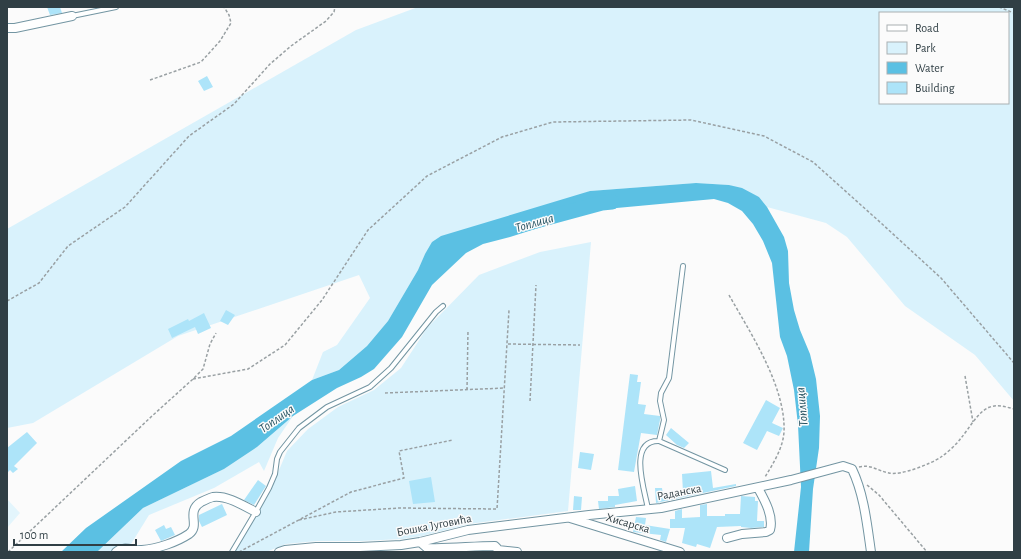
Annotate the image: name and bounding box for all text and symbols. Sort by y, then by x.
legend [879,12,1009,104]
text: Road [915,22,939,34]
text: Park [915,42,936,54]
text: Water [915,62,944,74]
text: Building [915,82,955,94]
water label: Топлица [514,212,556,235]
water label: Топлица [794,386,811,427]
water label: Топлица [257,402,297,436]
street label: Раданска [656,482,703,502]
street label: Хисарска [605,511,652,535]
street label: Бошка Југовића [396,512,473,539]
scale bar [14,521,136,547]
text: 100 m [20,529,48,541]

